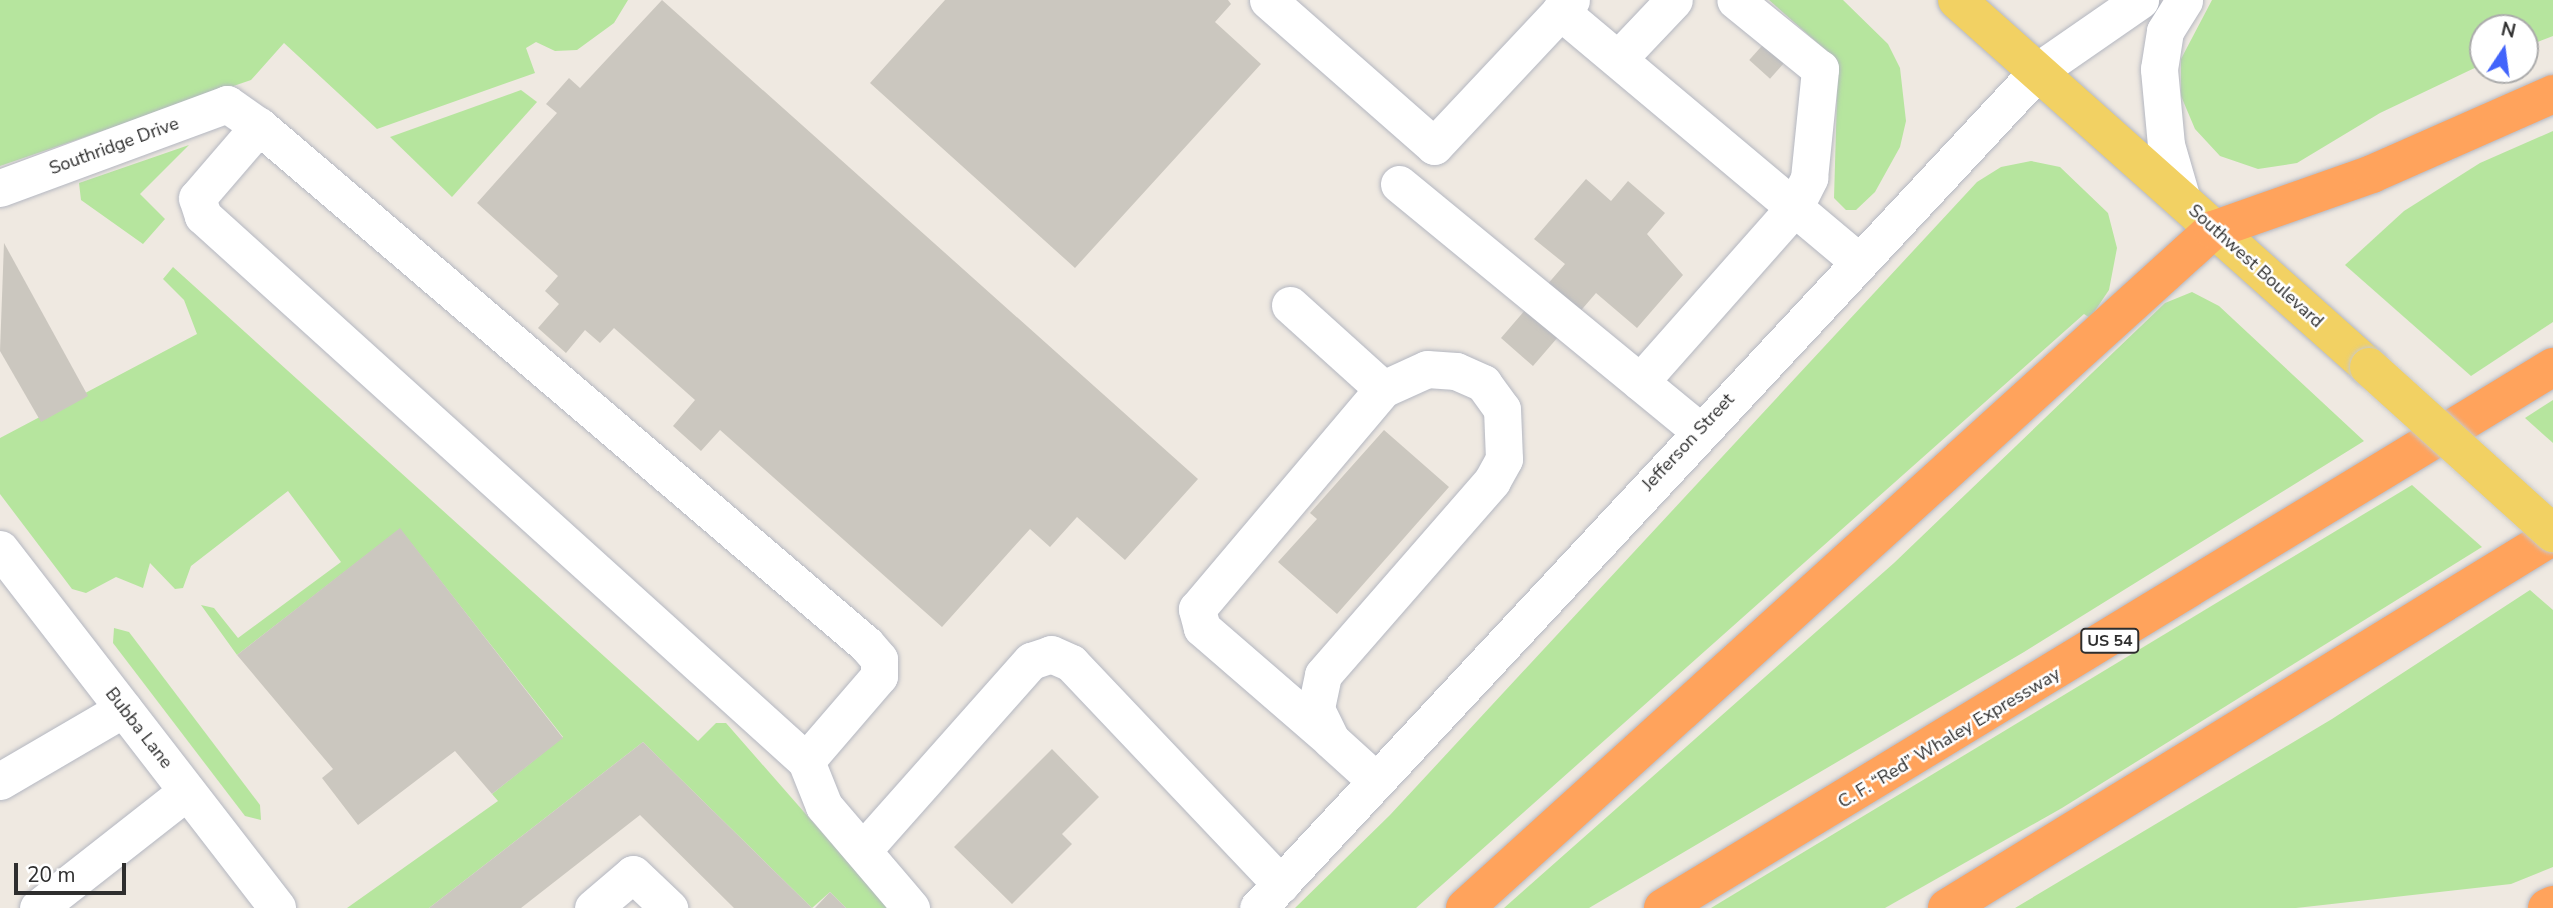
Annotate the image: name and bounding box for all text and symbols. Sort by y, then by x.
north arrow [2469,14,2539,84]
text: N [2498,16,2518,45]
street label: Southridge Drive [46,113,182,179]
street label: Southwest Boulevard [2184,200,2328,332]
street label: Jefferson Street [1637,389,1739,495]
road number: US 54 [2080,628,2140,654]
street label: C. F. “Red” Whaley Expressway [1834,663,2064,813]
street label: Bubba Lane [101,683,177,773]
scale bar [18,848,130,892]
text: 20 m [27,861,76,889]

